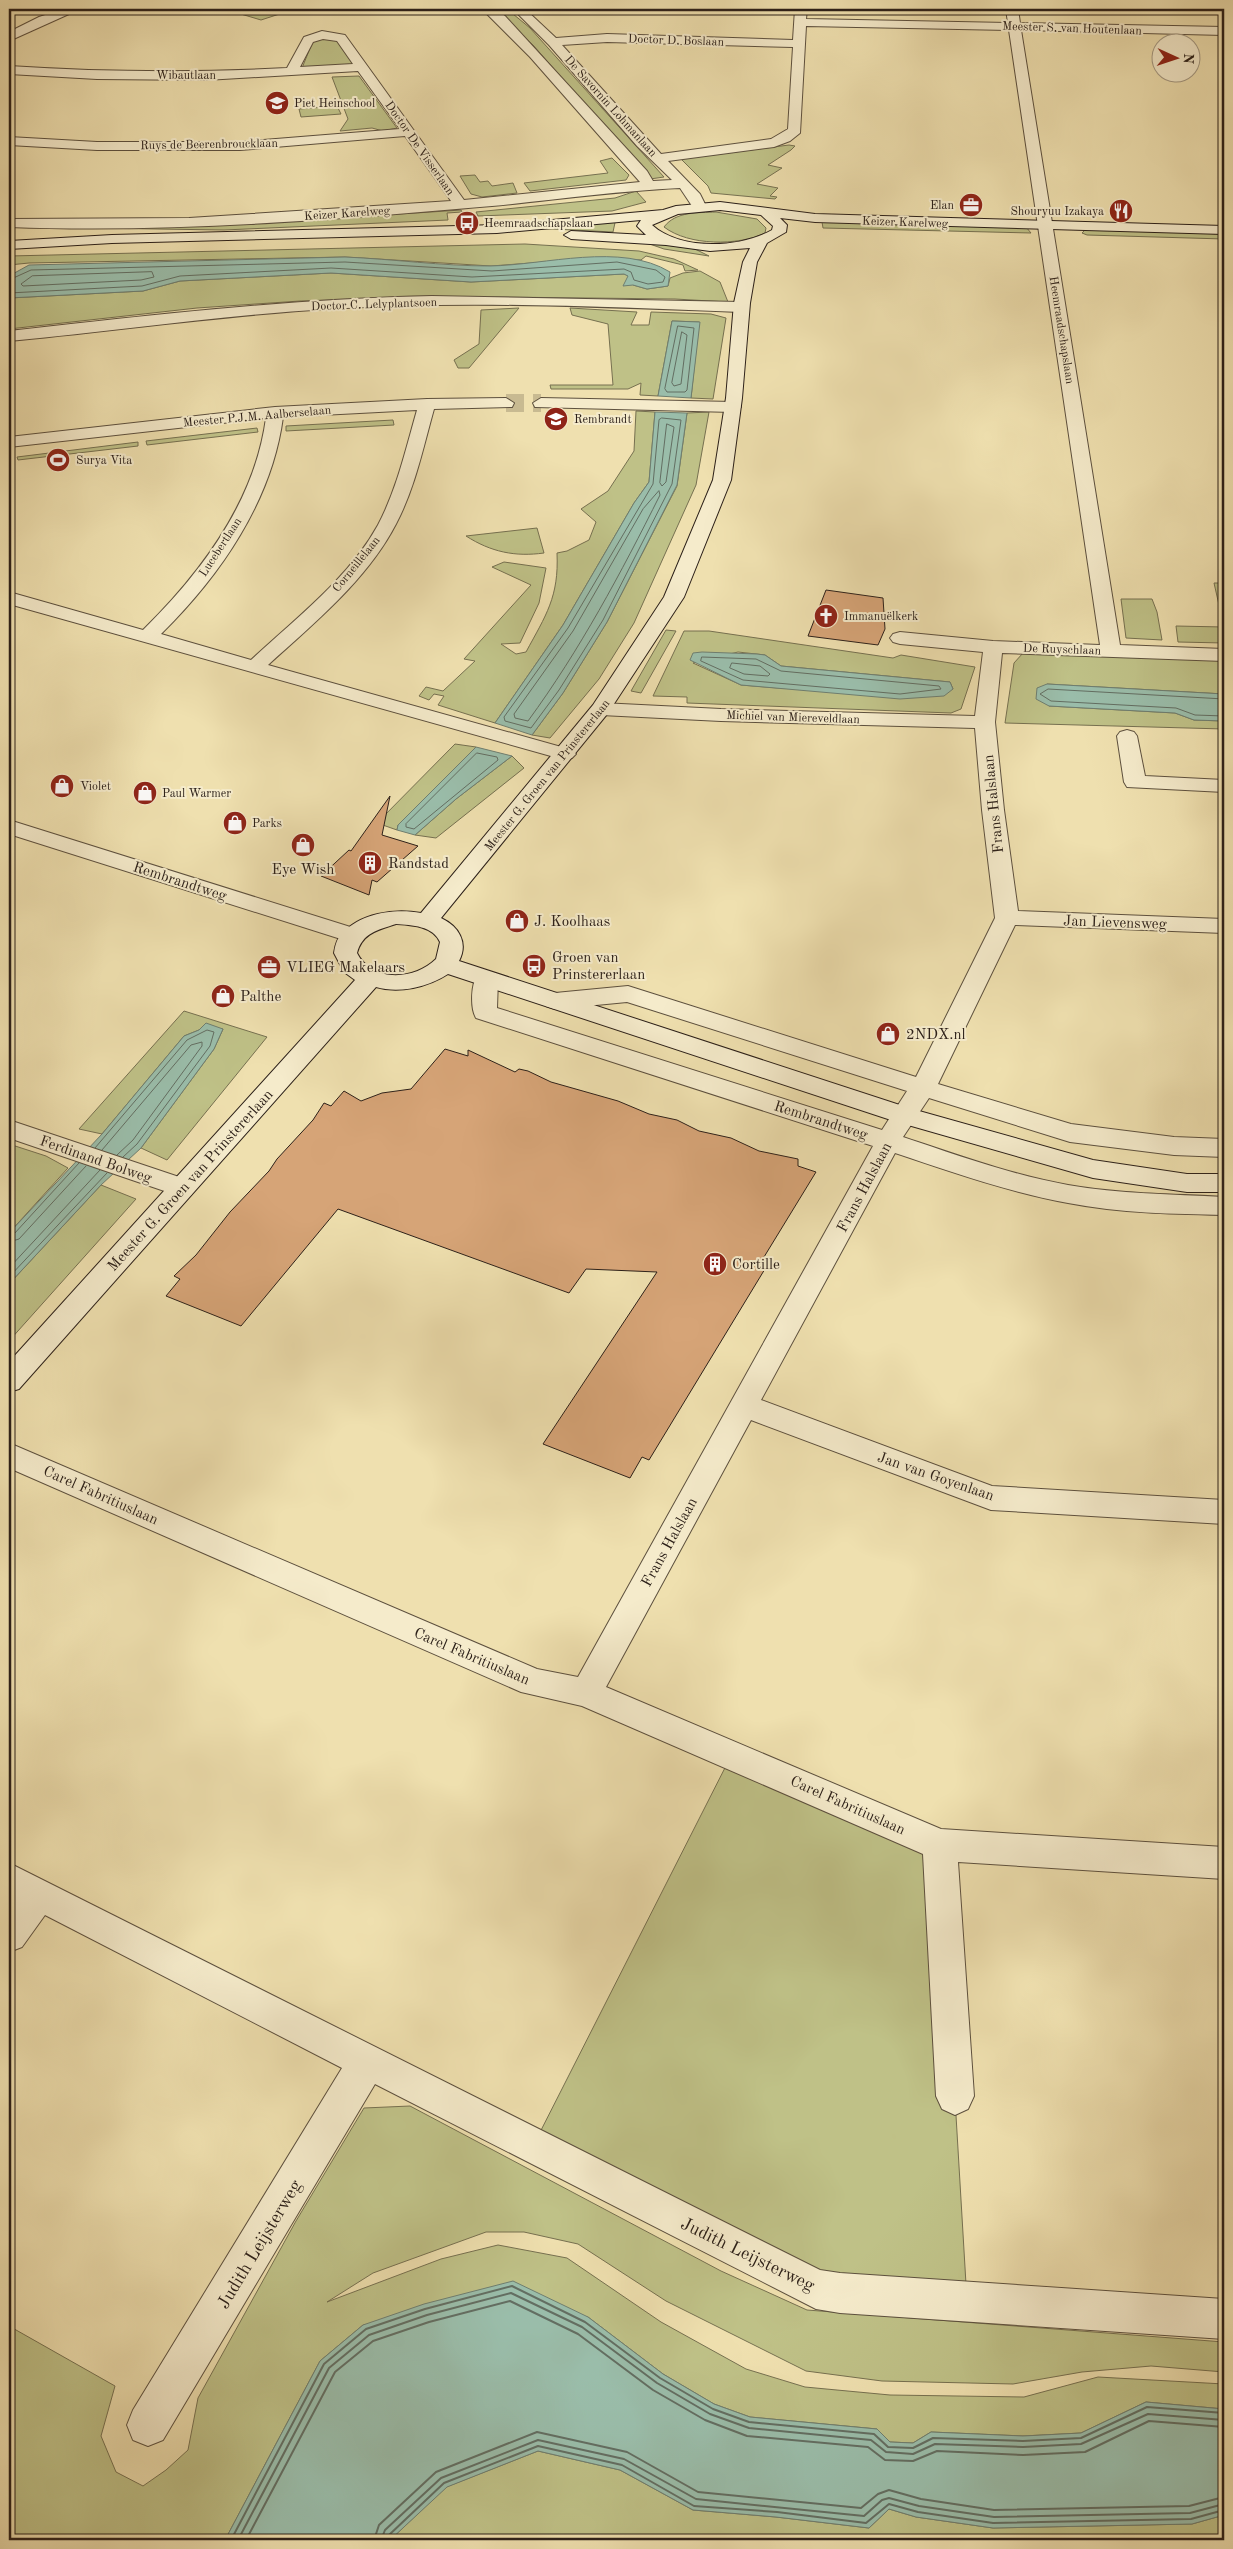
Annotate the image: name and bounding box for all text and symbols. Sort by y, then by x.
street label: Meester S. van Houtenlaan [1002,21,1143,37]
north arrow [1150,32,1200,82]
street label: Doctor D. Boslaan [628,33,725,49]
text: N [1181,53,1195,65]
street label: De Savornin Lohmanlaan [562,54,659,160]
street label: Wibautlaan [156,70,216,82]
school or university icon: Piet Heinschool [264,90,290,116]
place label: Piet Heinschool [294,98,375,110]
street label: Doctor De Visserlaan [382,99,456,198]
street label: Ruys de Beerenbroucklaan [140,138,279,152]
office icon: Elan [958,192,984,218]
restaurant icon: Shouryuu Izakaya [1108,198,1134,224]
place label: Elan [930,200,955,212]
street label: Keizer Karelweg [304,205,391,223]
place label: Shouryuu Izakaya [1010,206,1104,218]
bus stop icon: Heemraadschapslaan [454,210,480,236]
street label: Keizer Karelweg [862,215,949,231]
place label: Heemraadschapslaan [484,218,593,230]
street label: Heemraadschapslaan [1047,275,1076,385]
street label: Doctor C. Lelyplantsoen [311,297,438,313]
street label: Meester P.J.M. Aalberselaan [183,405,332,429]
school or university icon: Rembrandt [543,406,569,432]
place label: Rembrandt [574,414,632,426]
sports icon: Surya Vita [45,447,71,473]
place label: Surya Vita [76,455,132,467]
street label: Lucebertlaan [197,516,245,579]
street label: Corneillelaan [331,534,383,595]
church icon: Immanuëlkerk [813,603,839,629]
place label: Immanuëlkerk [844,611,918,623]
street label: De Ruyschlaan [1023,643,1102,657]
street label: Meester G. Groen van Prinstererlaan [483,697,613,854]
street label: Michiel van Miereveldlaan [726,710,861,726]
street label: Frans Halslaan [982,754,1007,854]
shop icon: Violet [49,773,75,799]
shop icon: Paul Warmer [132,780,158,806]
place label: Violet [80,781,111,793]
place label: Paul Warmer [162,788,231,800]
shop icon: Parks [222,810,248,836]
place label: Parks [252,818,282,830]
shop icon: Eye Wish [290,832,316,858]
building icon: Randstad [357,850,383,876]
place label: Randstad [388,857,449,872]
street label: Rembrandtweg [131,860,228,905]
place label: Eye Wish [272,863,334,878]
shop icon: J. Koolhaas [504,908,530,934]
street label: Jan Lievensweg [1063,914,1167,933]
place label: J. Koolhaas [534,915,610,930]
place label: Groen van Prinstererlaan [552,951,645,983]
bus stop icon: Groen van Prinstererlaan [521,953,547,979]
office icon: VLIEG Makelaars [256,954,282,980]
place label: VLIEG Makelaars [286,961,405,976]
shop icon: Palthe [210,983,236,1009]
place label: Palthe [240,990,281,1005]
shop icon: 2NDX.nl [875,1021,901,1047]
place label: 2NDX.nl [906,1028,966,1043]
street label: Meester G. Groen van Prinstererlaan [106,1087,277,1275]
street label: Rembrandtweg [772,1099,869,1144]
street label: Ferdinand Bolweg [38,1134,153,1187]
street label: Frans Halslaan [835,1140,895,1235]
building icon: Cortille [702,1251,728,1277]
place label: Cortille [732,1258,780,1273]
street label: Jan van Goyenlaan [875,1450,996,1504]
street label: Carel Fabritiuslaan [41,1464,160,1528]
street label: Frans Halslaan [640,1496,701,1590]
street label: Carel Fabritiuslaan [411,1626,531,1689]
street label: Carel Fabritiuslaan [788,1774,907,1838]
street label: Judith Leijsterweg [214,2177,305,2312]
street label: Judith Leijsterweg [678,2215,818,2295]

